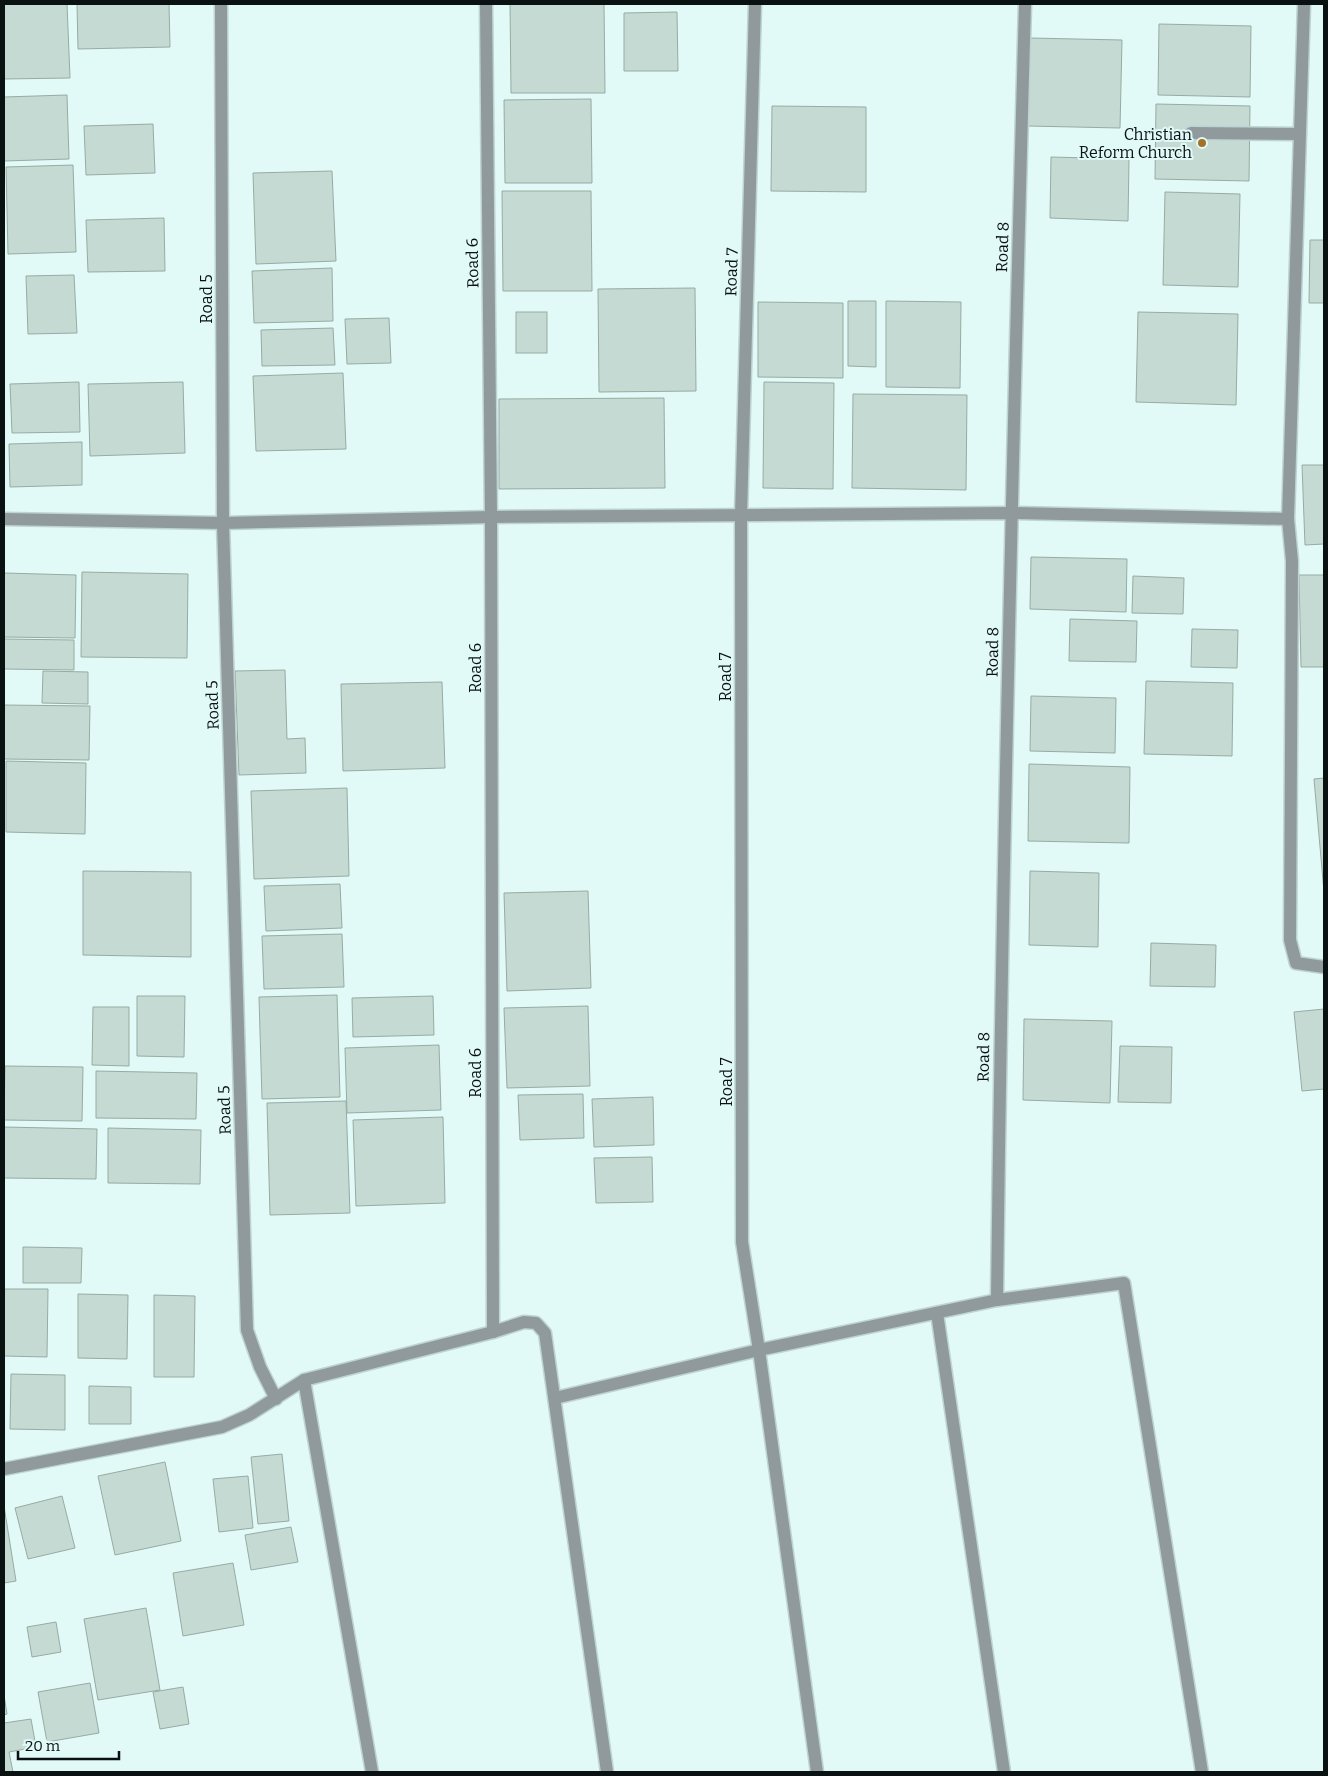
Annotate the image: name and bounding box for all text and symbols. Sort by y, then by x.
place label: Christian Reform Church [1079,125,1192,162]
marker: Christian Reform Church [1196,137,1208,149]
street label: Road 8 [992,221,1013,273]
street label: Road 6 [463,238,482,288]
street label: Road 7 [721,247,742,297]
street label: Road 5 [197,274,216,324]
street label: Road 8 [983,627,1002,677]
street label: Road 6 [466,643,485,693]
street label: Road 7 [716,653,735,701]
street label: Road 5 [202,680,223,730]
street label: Road 8 [974,1032,993,1082]
street label: Road 6 [466,1048,485,1098]
street label: Road 7 [717,1058,736,1106]
street label: Road 5 [214,1085,235,1135]
scale bar [18,1728,119,1760]
text: 20 m [25,1737,61,1755]

